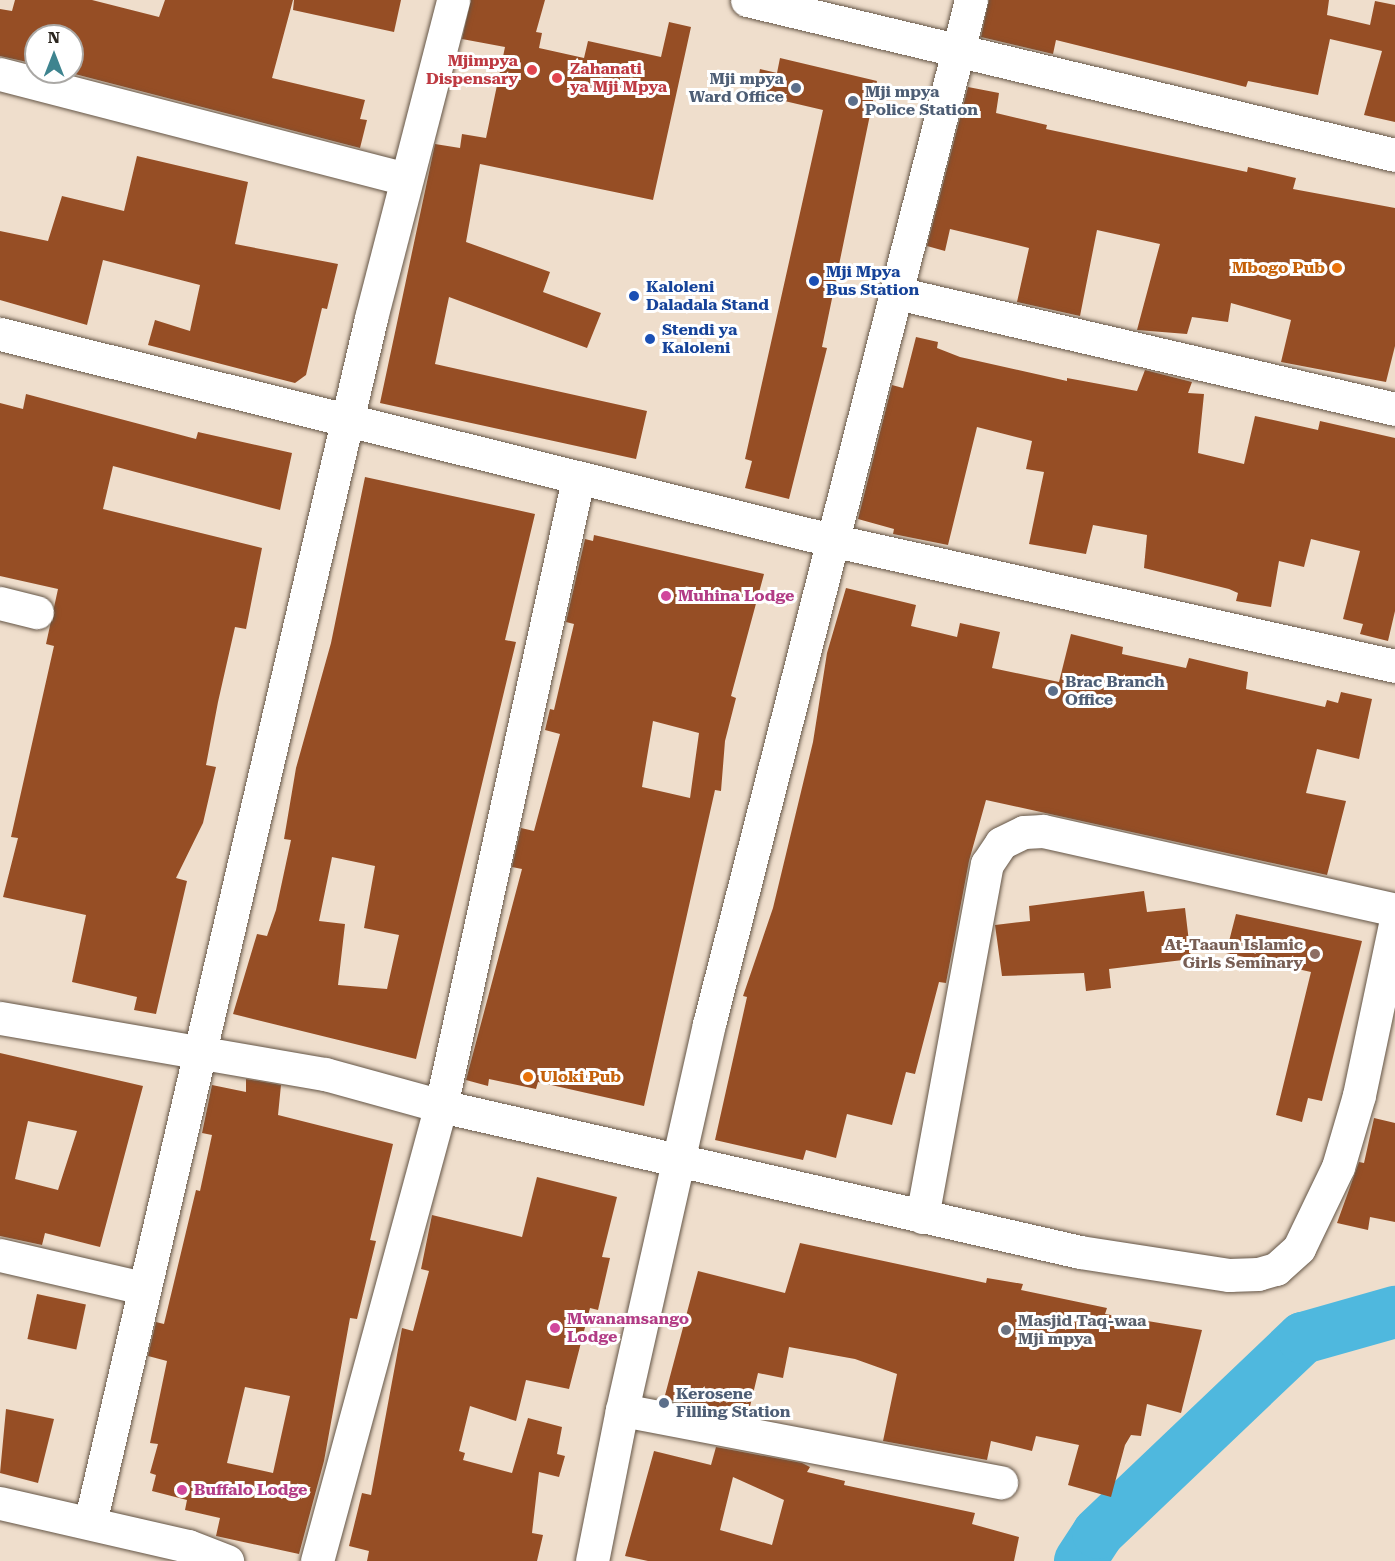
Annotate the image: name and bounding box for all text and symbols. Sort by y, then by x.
north arrow [24,24,84,84]
text: N [48,28,60,47]
place label: Mjimpya Dispensary [426,51,518,89]
place label: Zahanati ya Mji Mpya [570,59,667,97]
marker: Mjimpya Dispensary [523,61,541,79]
marker: Zahanati ya Mji Mpya [548,69,566,87]
place label: Mji mpya Ward Office [689,69,784,107]
marker: Mji mpya Ward Office [789,81,803,95]
place label: Mji mpya Police Station [865,82,978,120]
marker: Mji mpya Police Station [846,94,860,108]
place label: Mbogo Pub [1232,258,1325,278]
marker: Mbogo Pub [1330,261,1344,275]
place label: Mji Mpya Bus Station [826,262,919,300]
marker: Mji Mpya Bus Station [807,274,821,288]
place label: Kaloleni Daladala Stand [646,277,769,315]
marker: Kaloleni Daladala Stand [627,289,641,303]
place label: Stendi ya Kaloleni [662,320,737,358]
marker: Stendi ya Kaloleni [643,332,657,346]
place label: Muhina Lodge [678,586,794,606]
marker: Muhina Lodge [659,589,673,603]
place label: Brac Branch Office [1065,672,1165,710]
marker: Brac Branch Office [1046,684,1060,698]
place label: At-Taaun Islamic Girls Seminary [1164,935,1303,973]
marker: At-Taaun Islamic Girls Seminary [1308,947,1322,961]
place label: Uloki Pub [540,1067,621,1087]
marker: Uloki Pub [521,1070,535,1084]
place label: Mwanamsango Lodge [567,1309,689,1347]
place label: Masjid Taq-waa Mji mpya [1018,1311,1146,1349]
marker: Mwanamsango Lodge [548,1321,562,1335]
marker: Masjid Taq-waa Mji mpya [999,1323,1013,1337]
place label: Kerosene Filling Station [676,1384,791,1422]
marker: Kerosene Filling Station [657,1396,671,1410]
place label: Buffalo Lodge [194,1480,307,1500]
marker: Buffalo Lodge [175,1483,189,1497]

